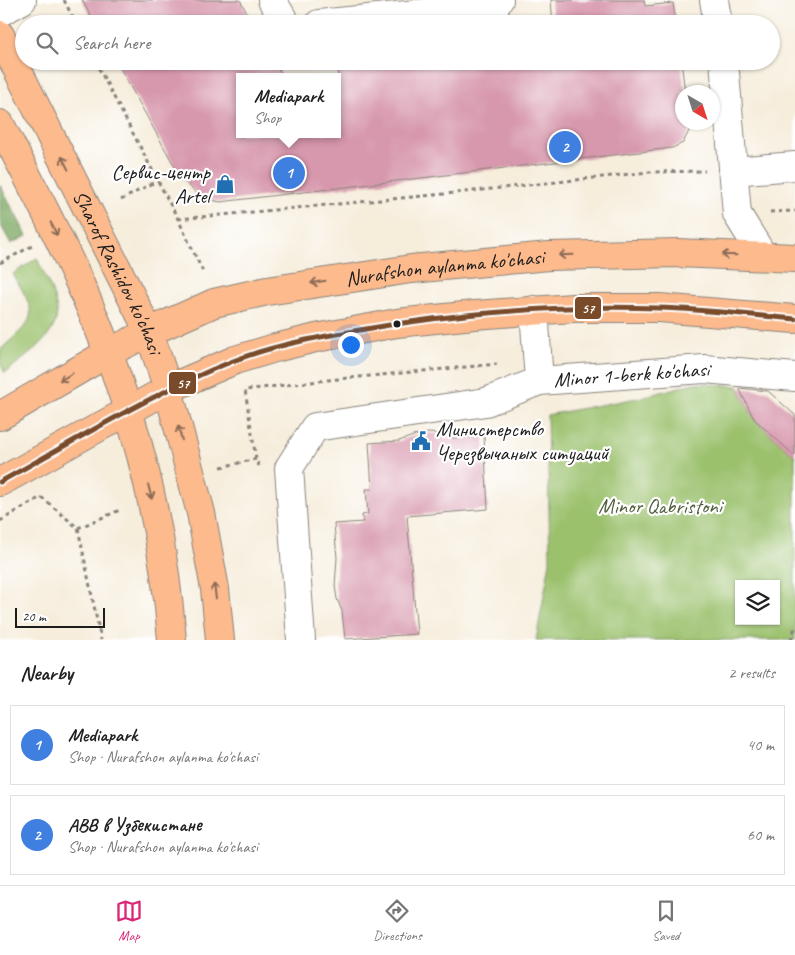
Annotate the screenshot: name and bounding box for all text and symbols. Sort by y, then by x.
search box [15,15,780,70]
icon: search [33,29,61,57]
text: Search here [73,31,150,55]
popup [236,73,341,138]
text: Mediapark [254,84,323,108]
north arrow [675,85,720,130]
text: Shop [254,108,281,128]
pin: 2 [549,128,581,166]
pin: 1 [273,154,305,192]
one-way arrow [60,156,69,171]
place label: Сервис-центр Artel [111,159,213,209]
shop icon: Сервис-центр Artel [214,173,236,195]
street label: Sharof Rashidov ko'chasi [67,186,169,360]
one-way arrow [50,221,59,236]
street label: Nurafshon aylanma ko'chasi [344,243,548,292]
one-way arrow [721,250,737,259]
one-way arrow [559,251,575,260]
one-way arrow [310,278,326,288]
line badge: 57 [574,296,602,320]
text: 57 [582,300,596,317]
unlabelled marker [392,319,402,329]
your location [338,332,364,358]
street label: Minor 1-berk ko'chasi [553,356,714,393]
line badge: 57 [168,371,197,395]
one-way arrow [59,373,73,383]
text: 57 [177,375,191,392]
place label: Министерство Черезвычаных ситуаций [436,416,610,466]
one-way arrow [175,426,184,442]
public building icon: Министерство Черезвычаных ситуаций [410,430,432,452]
one-way arrow [145,483,155,499]
park label: Minor Qabristoni [598,493,725,519]
map controls [735,580,780,625]
button: layers [735,580,780,625]
one-way arrow [210,584,220,600]
scale bar [15,605,105,628]
text: 20 m [22,608,46,625]
text: Nearby [20,660,73,686]
text: 2 results [728,663,775,683]
text: Mediapark [68,723,137,747]
text: 1 [33,735,41,755]
text: 40 m [747,735,774,755]
text: Shop · Nurafshon aylanma ko'chasi [68,747,258,767]
text: ABB в Узбекистане [68,813,201,837]
text: 2 [33,825,41,845]
text: 60 m [747,825,774,845]
text: Shop · Nurafshon aylanma ko'chasi [68,837,258,857]
tab: Map [115,897,143,944]
tab: Directions [373,897,422,944]
tab: Saved [652,897,680,944]

